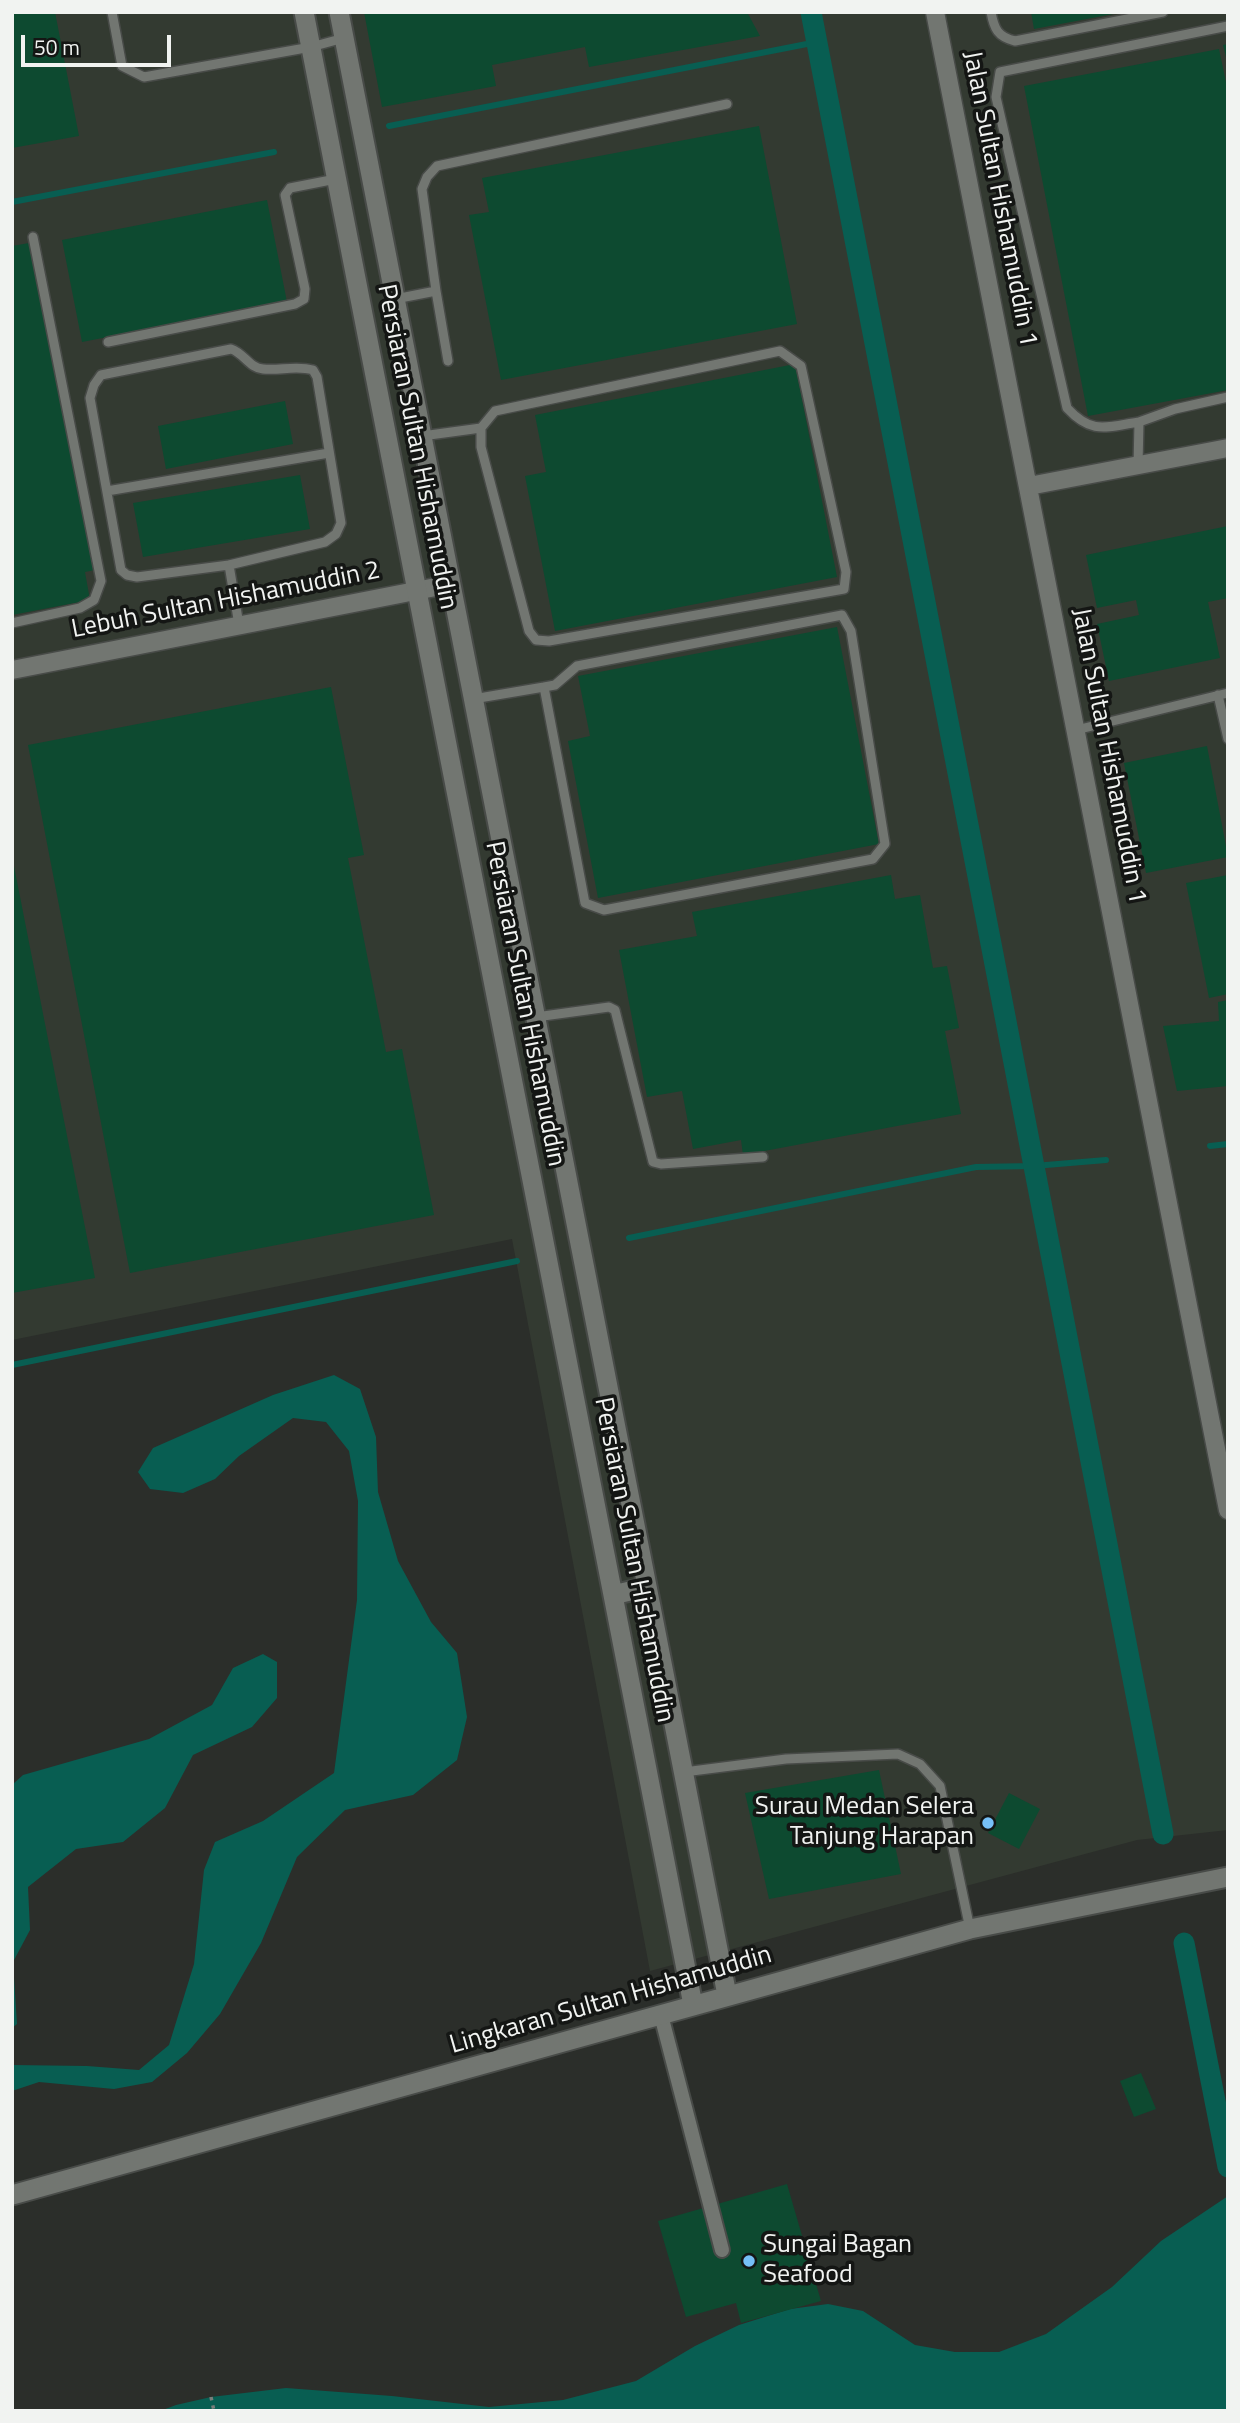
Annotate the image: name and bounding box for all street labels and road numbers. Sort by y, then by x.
street label: Jalan Sultan Hishamuddin 1 [955,49,1043,349]
street label: Persiaran Sultan Hishamuddin [369,282,463,612]
street label: Lebuh Sultan Hishamuddin 2 [69,556,383,646]
street label: Jalan Sultan Hishamuddin 1 [1064,606,1152,906]
street label: Persiaran Sultan Hishamuddin [477,839,571,1169]
street label: Persiaran Sultan Hishamuddin [586,1395,680,1725]
street label: Lingkaran Sultan Hishamuddin [446,1940,776,2062]

